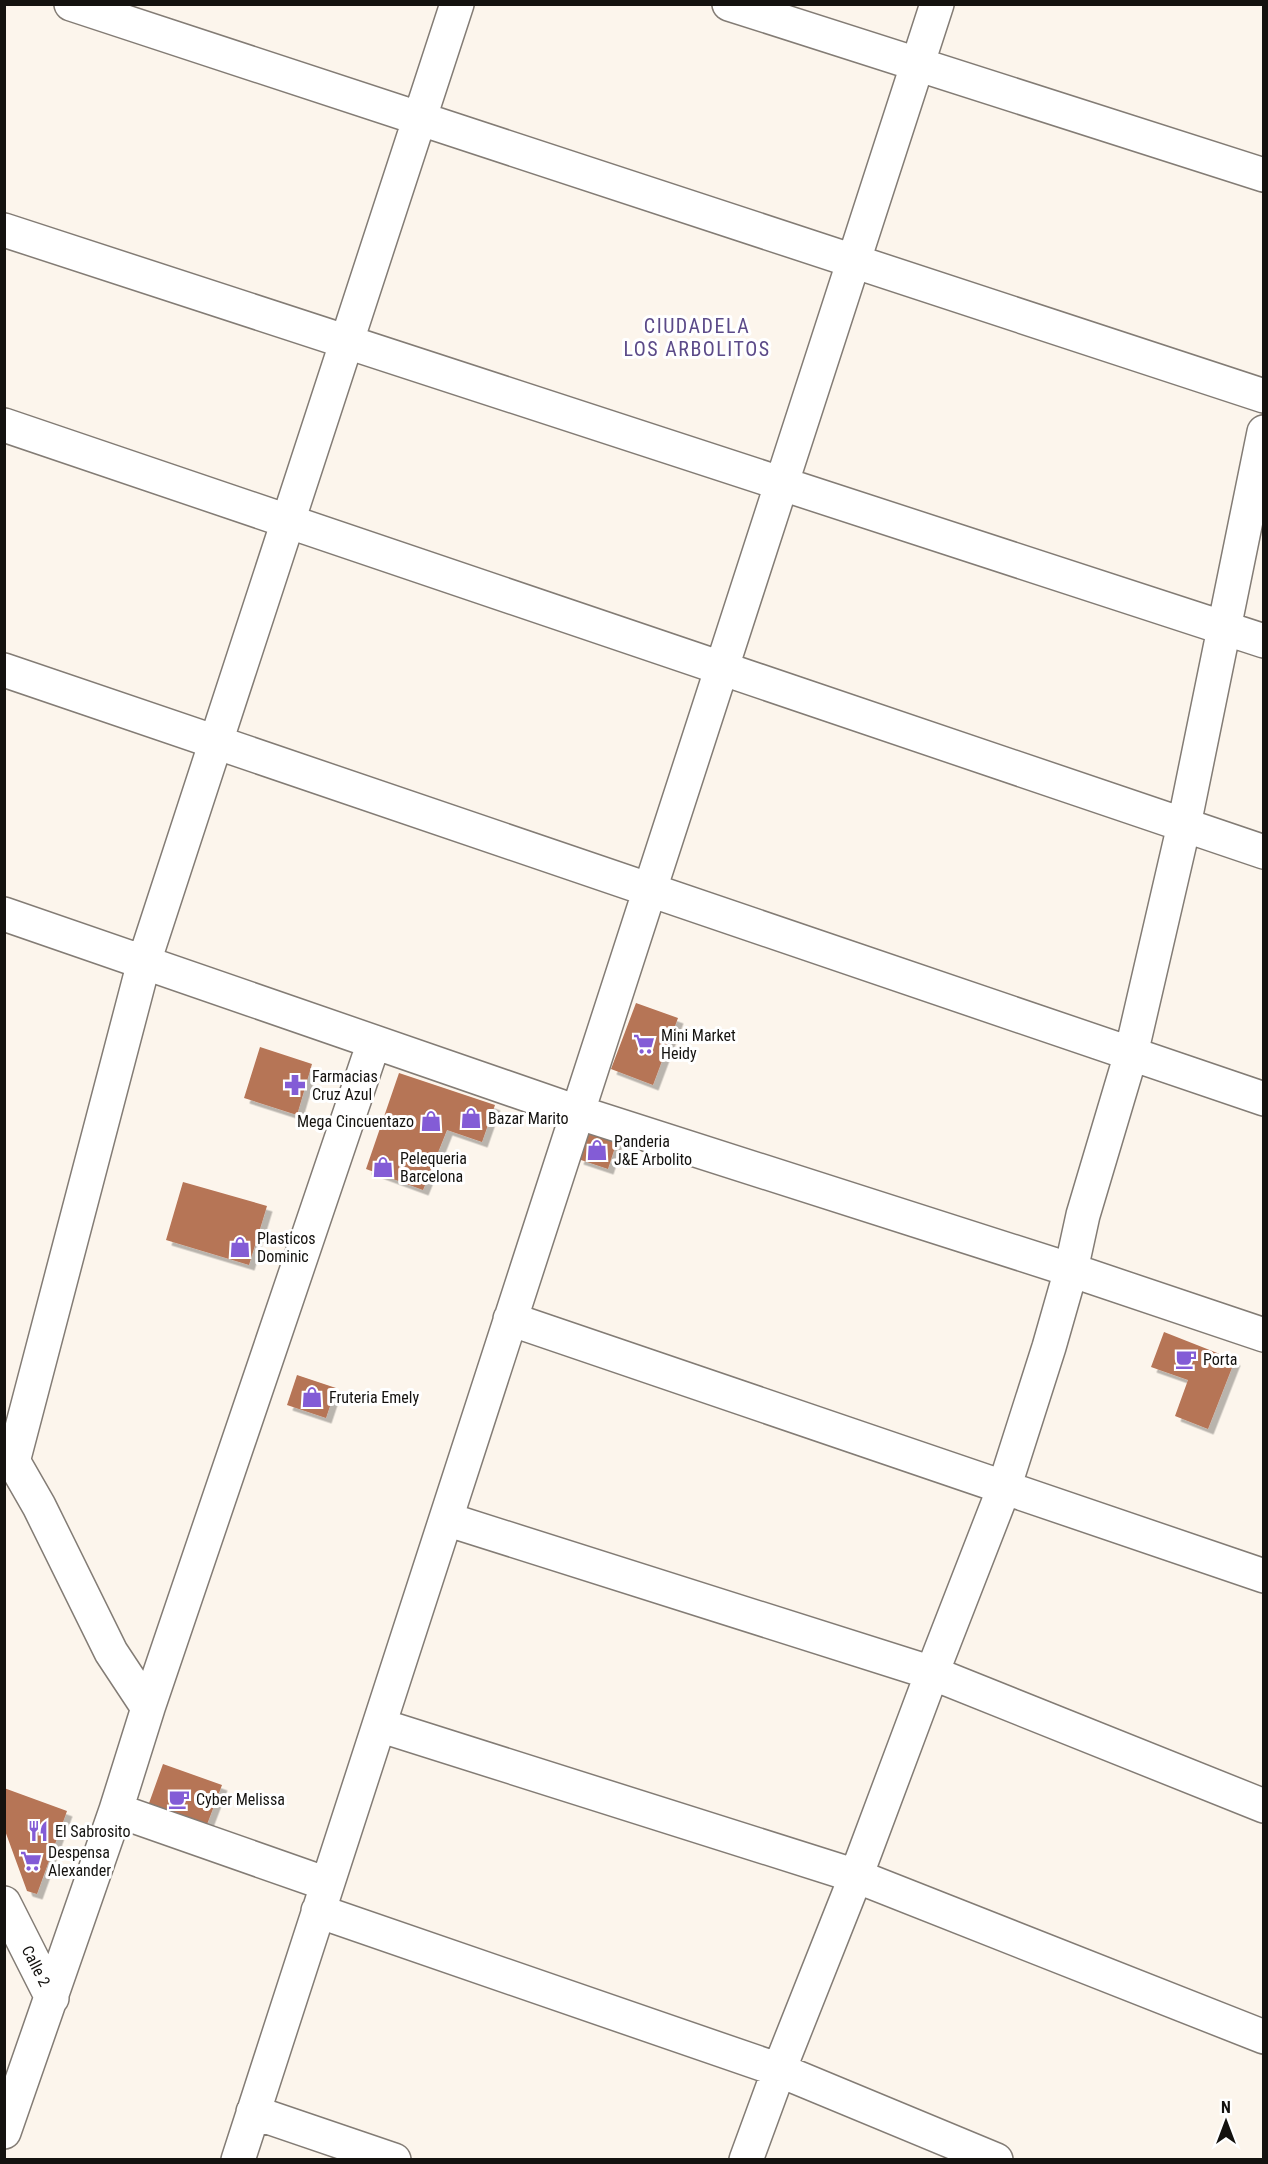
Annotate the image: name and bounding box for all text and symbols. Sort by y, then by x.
district label: CIUDADELA LOS ARBOLITOS [623,314,771,361]
place label: Mini Market Heidy [661,1026,736,1063]
supermarket icon: Mini Market Heidy [632,1032,656,1056]
place label: Farmacias Cruz Azul [312,1067,378,1104]
pharmacy icon: Farmacias Cruz Azul [283,1073,307,1097]
shop icon: Bazar Marito [459,1106,483,1130]
shop icon: Mega Cincuentazo [419,1109,443,1133]
place label: Bazar Marito [488,1109,569,1128]
place label: Mega Cincuentazo [297,1112,414,1131]
place label: Panderia J&E Arbolito [614,1132,692,1169]
shop icon: Panderia J&E Arbolito [585,1138,609,1162]
place label: Pelequeria Barcelona [400,1149,467,1186]
shop icon: Pelequeria Barcelona [371,1155,395,1179]
place label: Plasticos Dominic [257,1229,316,1266]
shop icon: Plasticos Dominic [228,1235,252,1259]
cafe icon: Porta [1174,1347,1198,1371]
place label: Porta [1203,1350,1237,1369]
shop icon: Fruteria Emely [300,1385,324,1409]
place label: Fruteria Emely [329,1388,419,1407]
cafe icon: Cyber Melissa [167,1787,191,1811]
place label: Cyber Melissa [196,1790,285,1809]
restaurant icon: El Sabrosito [26,1819,50,1843]
place label: El Sabrosito [55,1822,130,1841]
place label: Despensa Alexander [48,1843,111,1880]
supermarket icon: Despensa Alexander [19,1849,43,1873]
street label: Calle 2 [18,1942,54,1990]
north arrow [1196,2092,1256,2152]
text: N [1221,2098,1231,2117]

